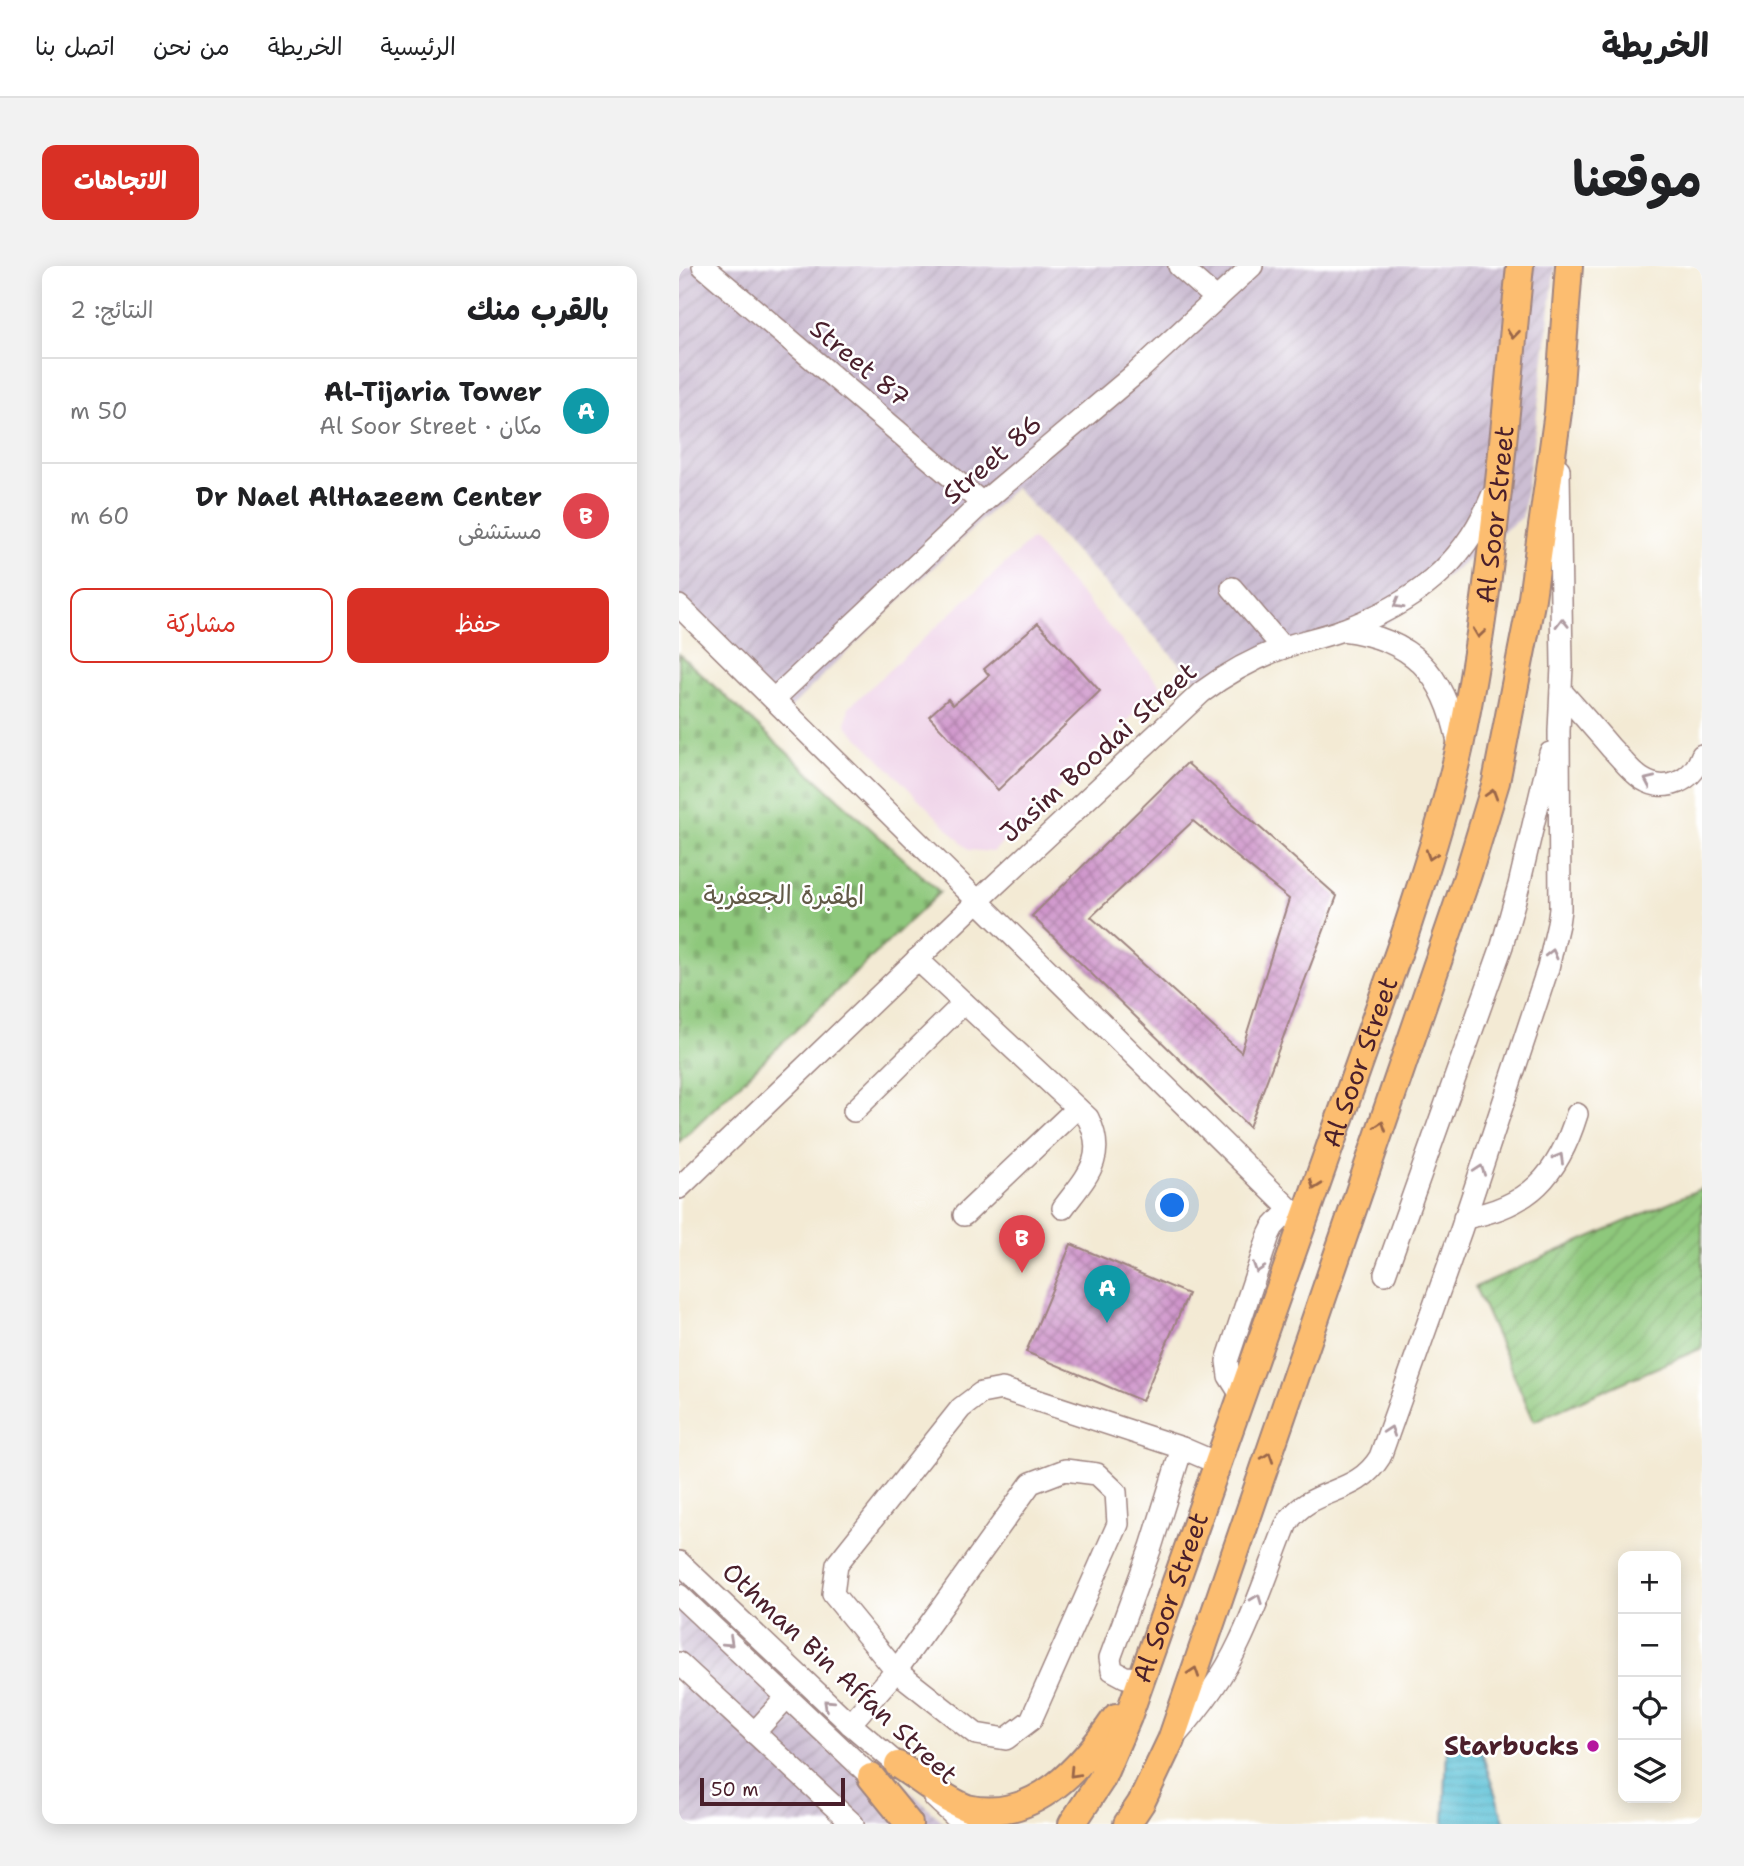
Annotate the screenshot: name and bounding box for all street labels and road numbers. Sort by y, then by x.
street label: Street 87 [803,311,918,415]
street label: Street 86 [935,406,1049,512]
street label: Al Soor Street [1467,424,1522,605]
street label: Jasim Boodai Street [992,654,1204,850]
street label: Al Soor Street [1313,972,1406,1152]
street label: Al Soor Street [1124,1507,1216,1687]
street label: Othman Bin Affan Street [715,1554,966,1791]

